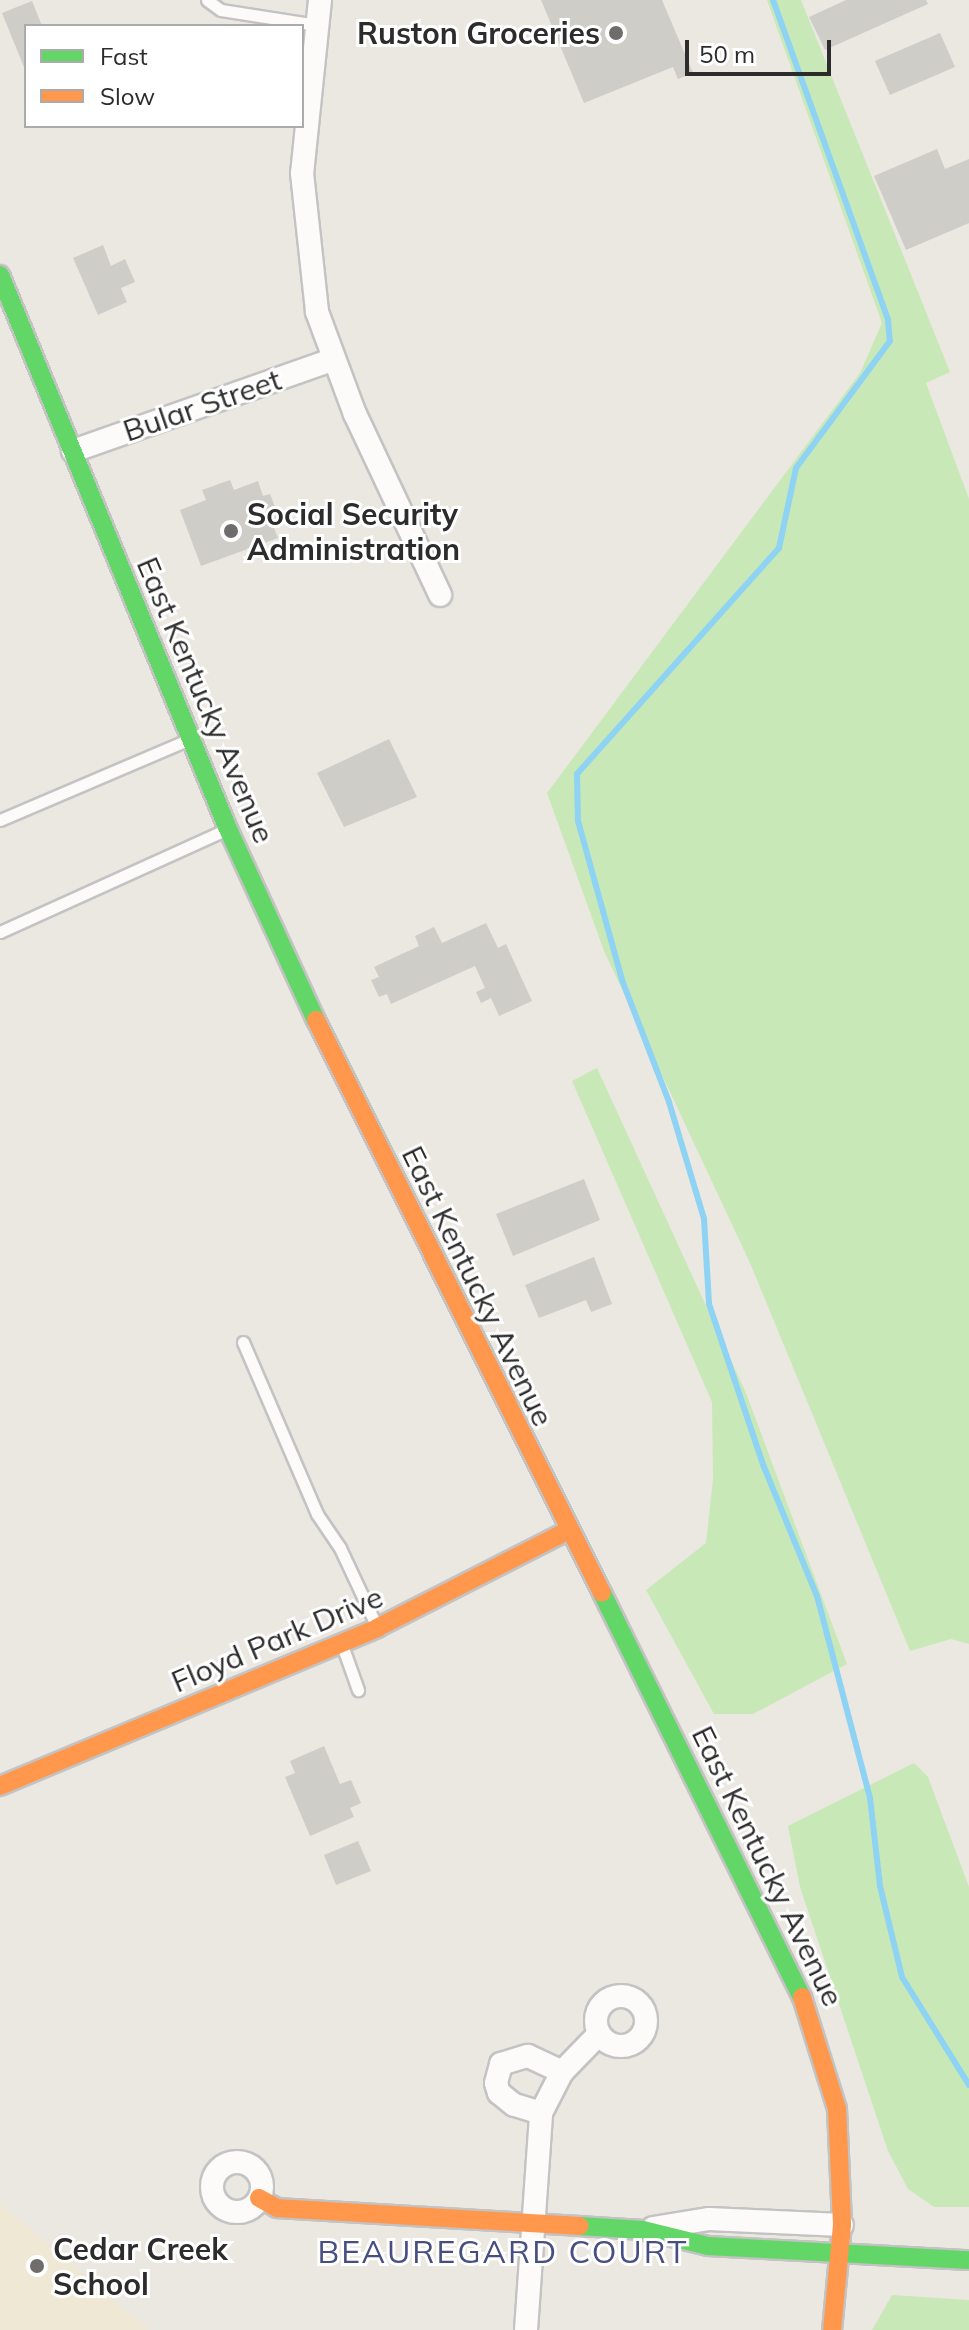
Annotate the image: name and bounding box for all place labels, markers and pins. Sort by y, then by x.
place label: Ruston Groceries [357,15,600,51]
marker: Ruston Groceries [607,24,625,42]
place label: Social Security Administration [247,496,460,566]
marker: Social Security Administration [222,522,240,540]
place label: Cedar Creek School [53,2231,228,2302]
marker: Cedar Creek School [28,2257,46,2275]

